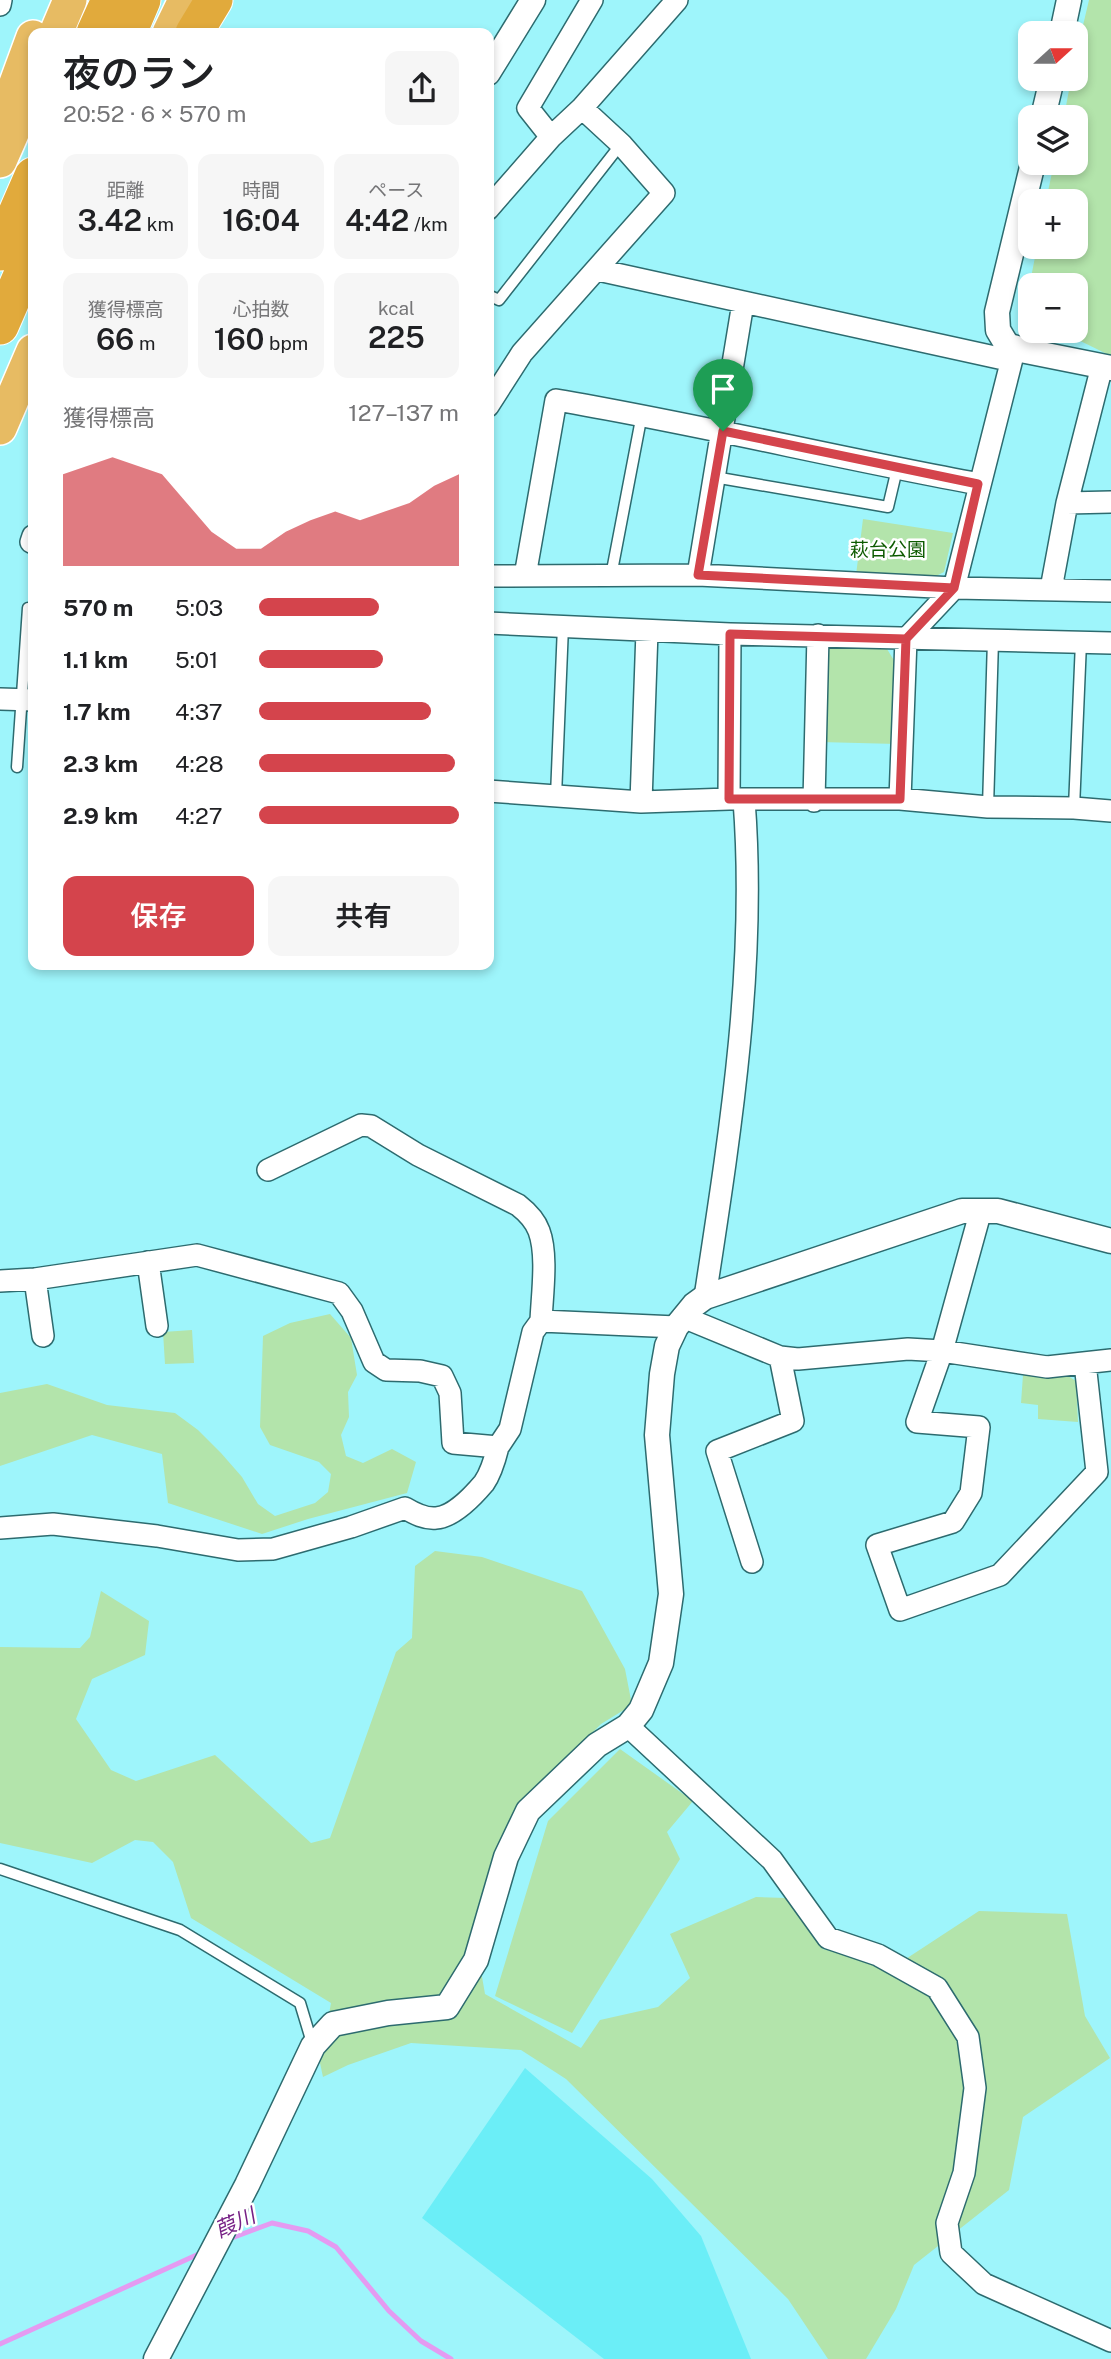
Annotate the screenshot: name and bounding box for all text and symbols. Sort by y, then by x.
north arrow [1018,21,1088,91]
map controls [1018,21,1088,343]
text: 夜のラン [63,51,215,96]
button: share [385,51,459,125]
text: 20:52 · 6 × 570 m [63,100,246,127]
button: layers [1018,105,1088,175]
text: 距離 [107,179,145,201]
text: 時間 [242,179,280,201]
text: ペース [368,179,424,201]
button: + [1018,189,1088,259]
text: 3.42 [77,202,142,238]
text: 16:04 [222,202,300,238]
text: 4:42 [345,202,409,238]
text: km [142,213,174,235]
text: /km [409,213,448,235]
button: − [1018,273,1088,343]
text: kcal [378,297,415,319]
text: 獲得標高 [88,298,164,320]
text: 心拍数 [232,298,290,320]
text: 225 [368,319,425,355]
text: 66 [96,321,134,357]
text: 160 [214,321,264,357]
text: m [134,332,155,354]
text: bpm [264,332,308,354]
pin [693,359,753,431]
icon: arrive [704,370,742,408]
text: 127–137 m [348,399,459,426]
text: 獲得標高 [63,404,155,431]
park label: 萩台公園 [850,538,926,560]
text: 570 m [63,594,133,621]
text: 5:03 [175,594,223,621]
text: 1.1 km [63,646,128,673]
text: 5:01 [175,646,218,673]
text: 1.7 km [63,698,131,725]
text: 4:37 [175,698,223,725]
text: 2.3 km [63,750,138,777]
text: 4:28 [175,750,224,777]
text: 2.9 km [63,802,138,829]
text: 4:27 [175,802,223,829]
button: 保存 [63,876,254,956]
button: 共有 [268,876,459,956]
water label: 葭川 [211,2202,261,2243]

